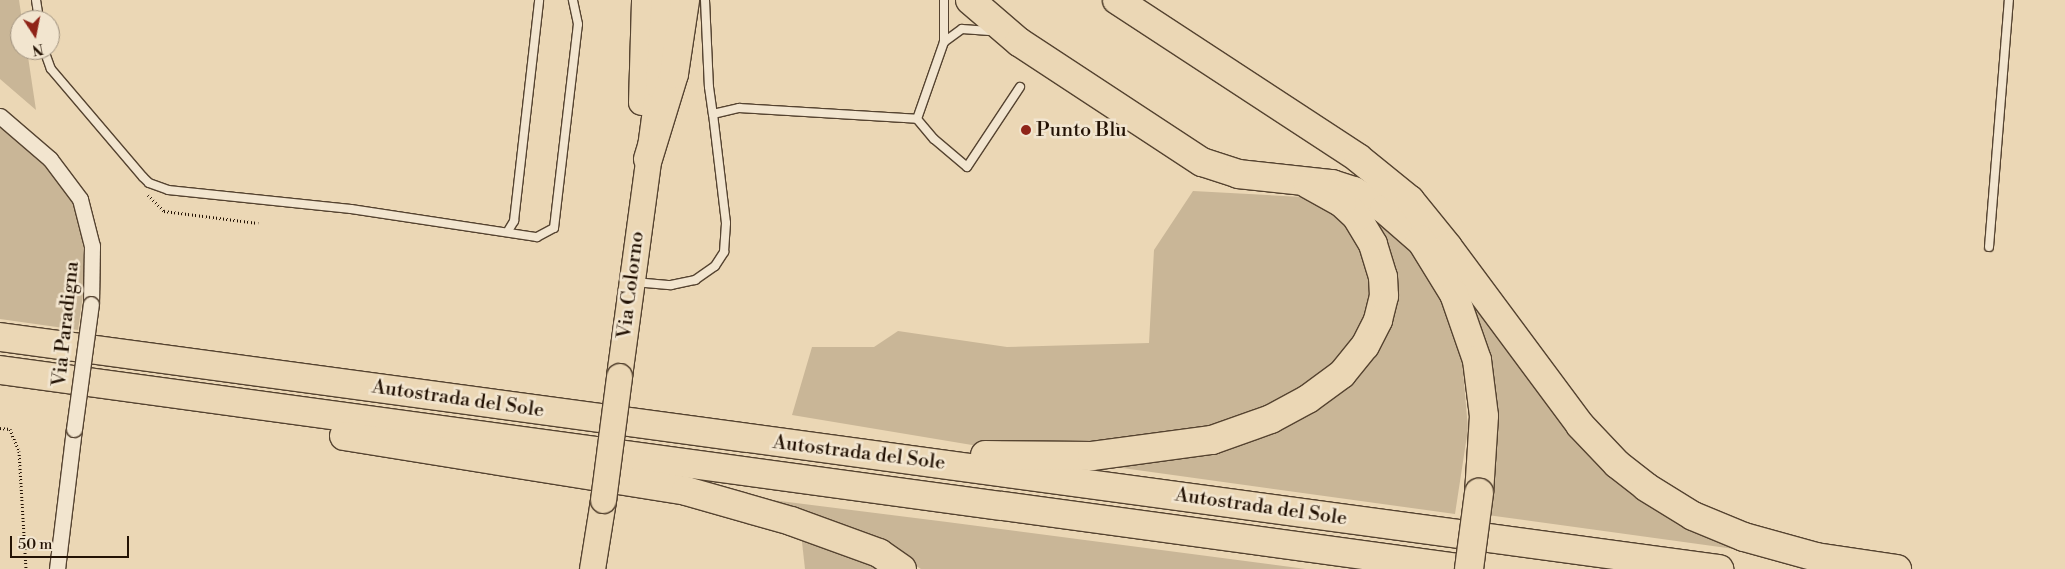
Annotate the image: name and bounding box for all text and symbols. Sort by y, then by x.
north arrow [10,10,60,60]
text: N [31,39,45,59]
place label: Punto Blu [1036,118,1127,142]
marker: Punto Blu [1020,124,1032,136]
street label: Via Colorno [612,230,650,340]
street label: Via Paradigna [47,260,85,388]
street label: Autostrada del Sole [370,375,546,423]
street label: Autostrada del Sole [771,431,947,475]
street label: Autostrada del Sole [1173,483,1349,531]
scale bar [12,526,131,558]
text: 50 m [18,535,52,554]

